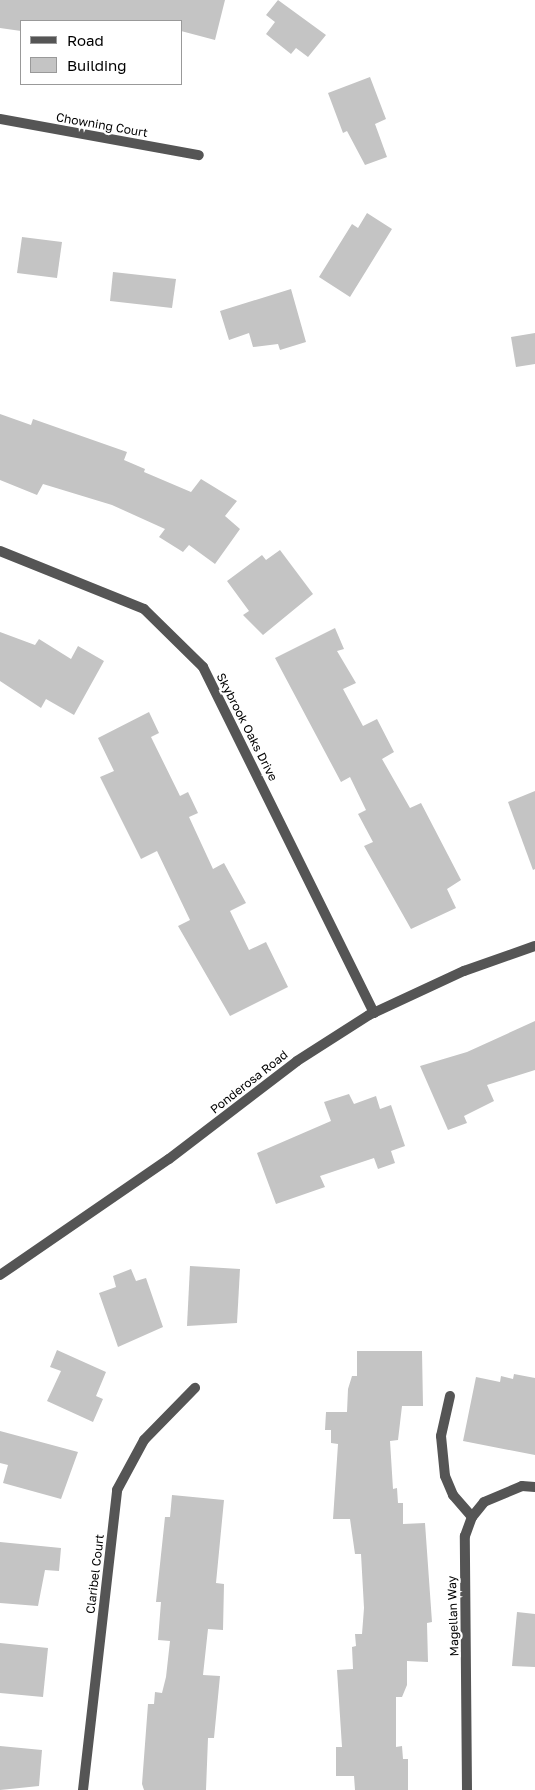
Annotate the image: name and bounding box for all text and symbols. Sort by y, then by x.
legend [20,20,182,85]
text: Road [67,31,104,49]
text: Building [67,56,127,74]
street label: Chowning Court [55,110,149,140]
street label: Skybrook Oaks Drive [214,671,280,783]
street label: Ponderosa Road [208,1047,290,1117]
street label: Claribel Court [83,1533,107,1615]
street label: Magellan Way [444,1575,462,1657]

